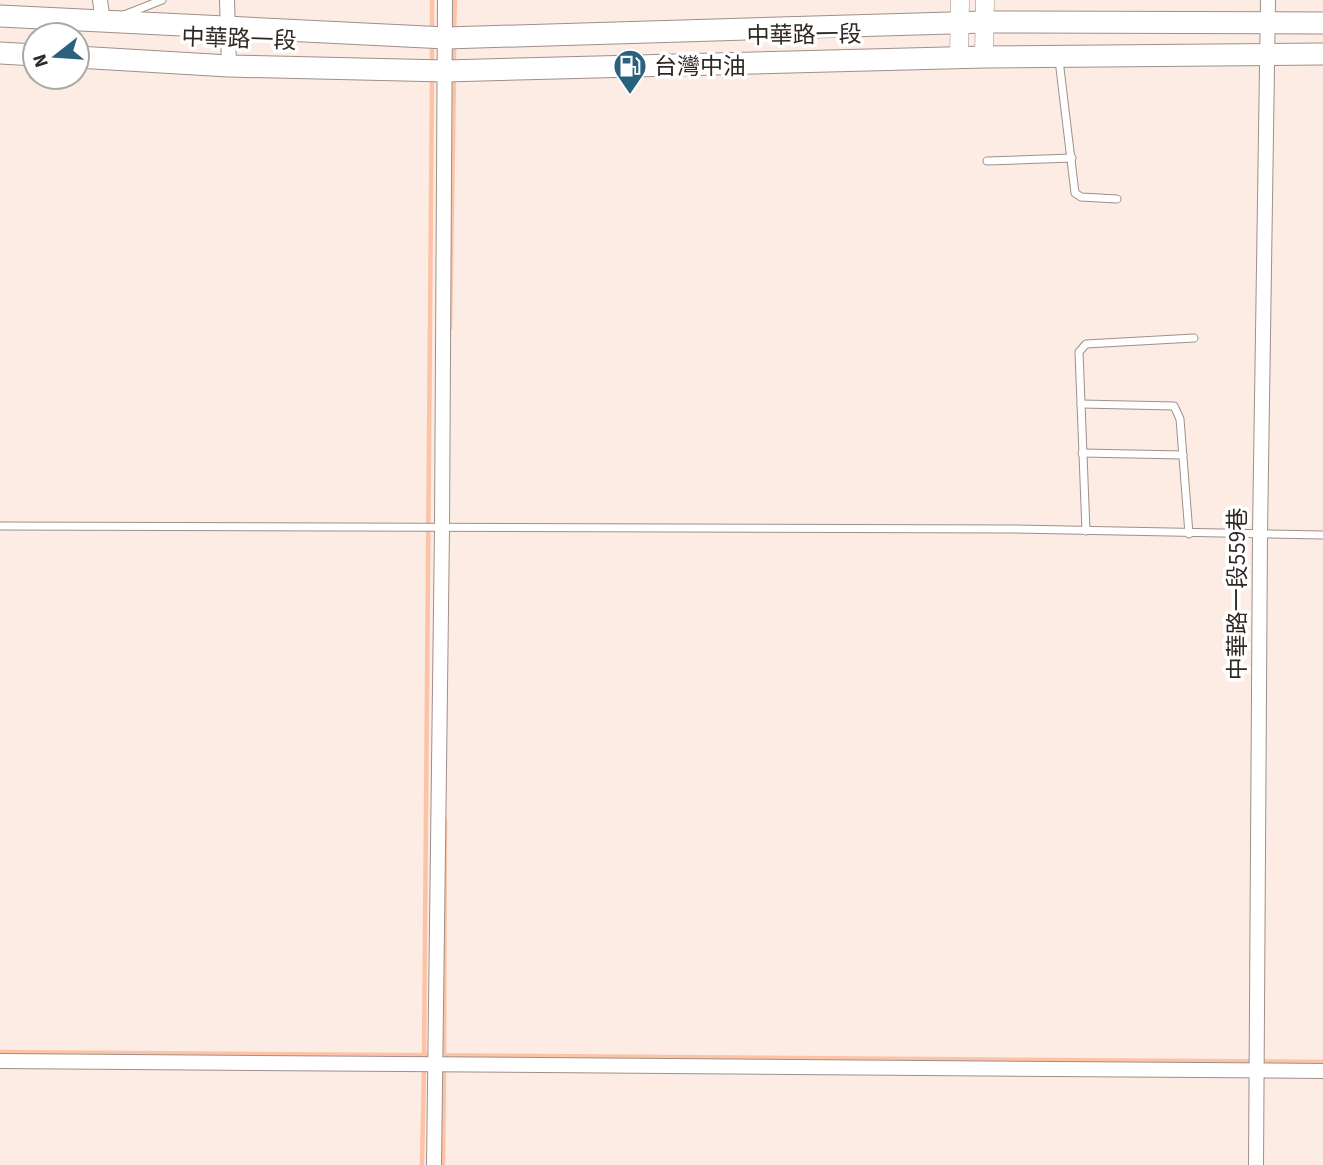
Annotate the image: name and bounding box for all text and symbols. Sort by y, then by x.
street label: 中華路一段 [746,17,862,53]
north arrow [21,21,91,91]
street label: 中華路一段 [181,21,297,57]
fuel station icon: 台灣中油 [611,47,649,96]
place label: 台灣中油 [654,50,746,83]
text: N [26,51,56,71]
street label: 中華路一段559巷 [1221,508,1254,680]

